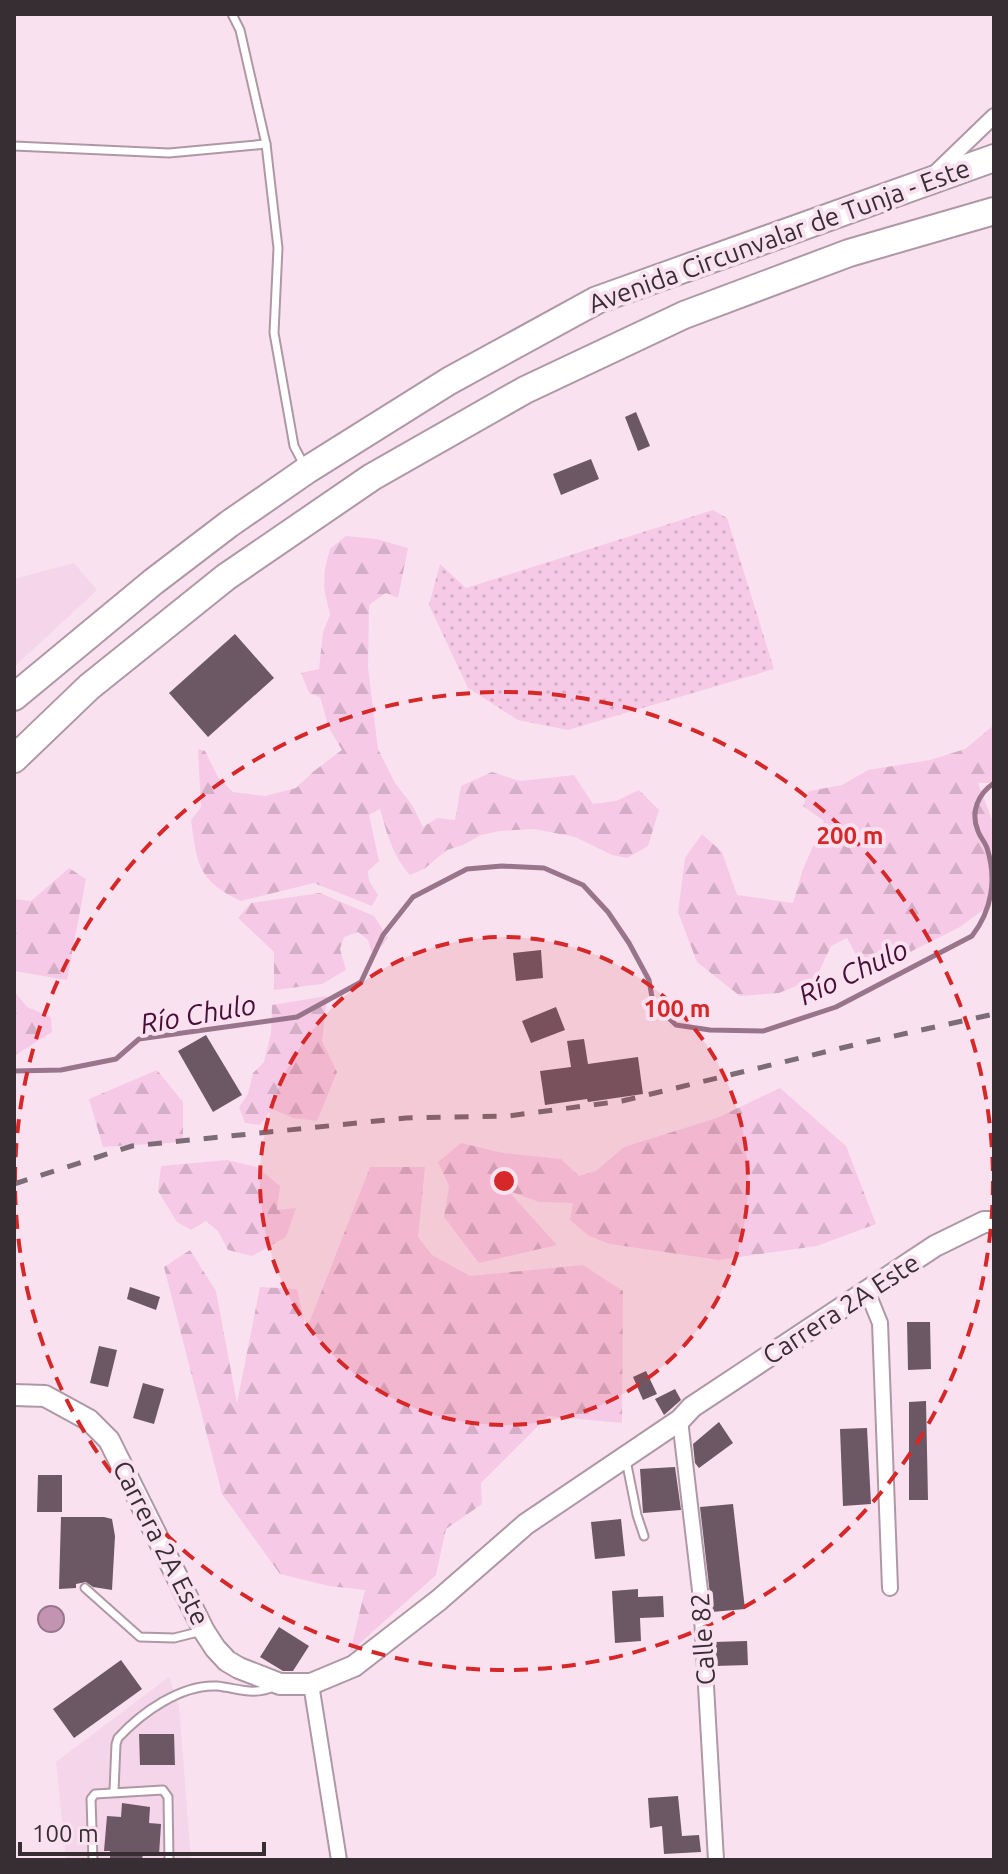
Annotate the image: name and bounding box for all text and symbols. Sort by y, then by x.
street label: Avenida Circunvalar de Tunja - Este [584,153,973,318]
text: 200 m [817,822,883,849]
water label: Río Chulo [793,933,912,1010]
water label: Río Chulo [138,988,258,1039]
text: 100 m [644,995,710,1022]
centre of rings [490,1167,518,1195]
street label: Carrera 2A Este [757,1247,924,1370]
street label: Carrera 2A Este [108,1456,215,1630]
street label: Calle 82 [685,1592,720,1686]
scale bar [20,1806,264,1856]
text: 100 m [32,1820,99,1847]

